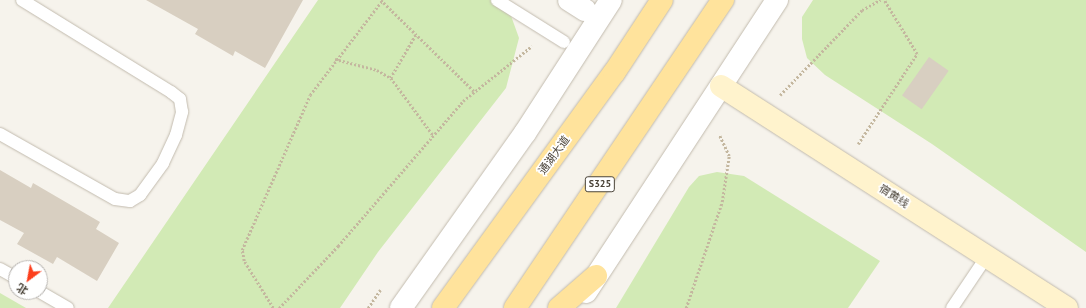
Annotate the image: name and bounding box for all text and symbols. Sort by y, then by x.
street label: 通湖大道 [536,133,572,177]
road number: S325 [584,176,616,192]
street label: 宿黄线 [877,181,911,211]
north arrow [8,260,48,300]
text: 北 [14,280,31,298]

